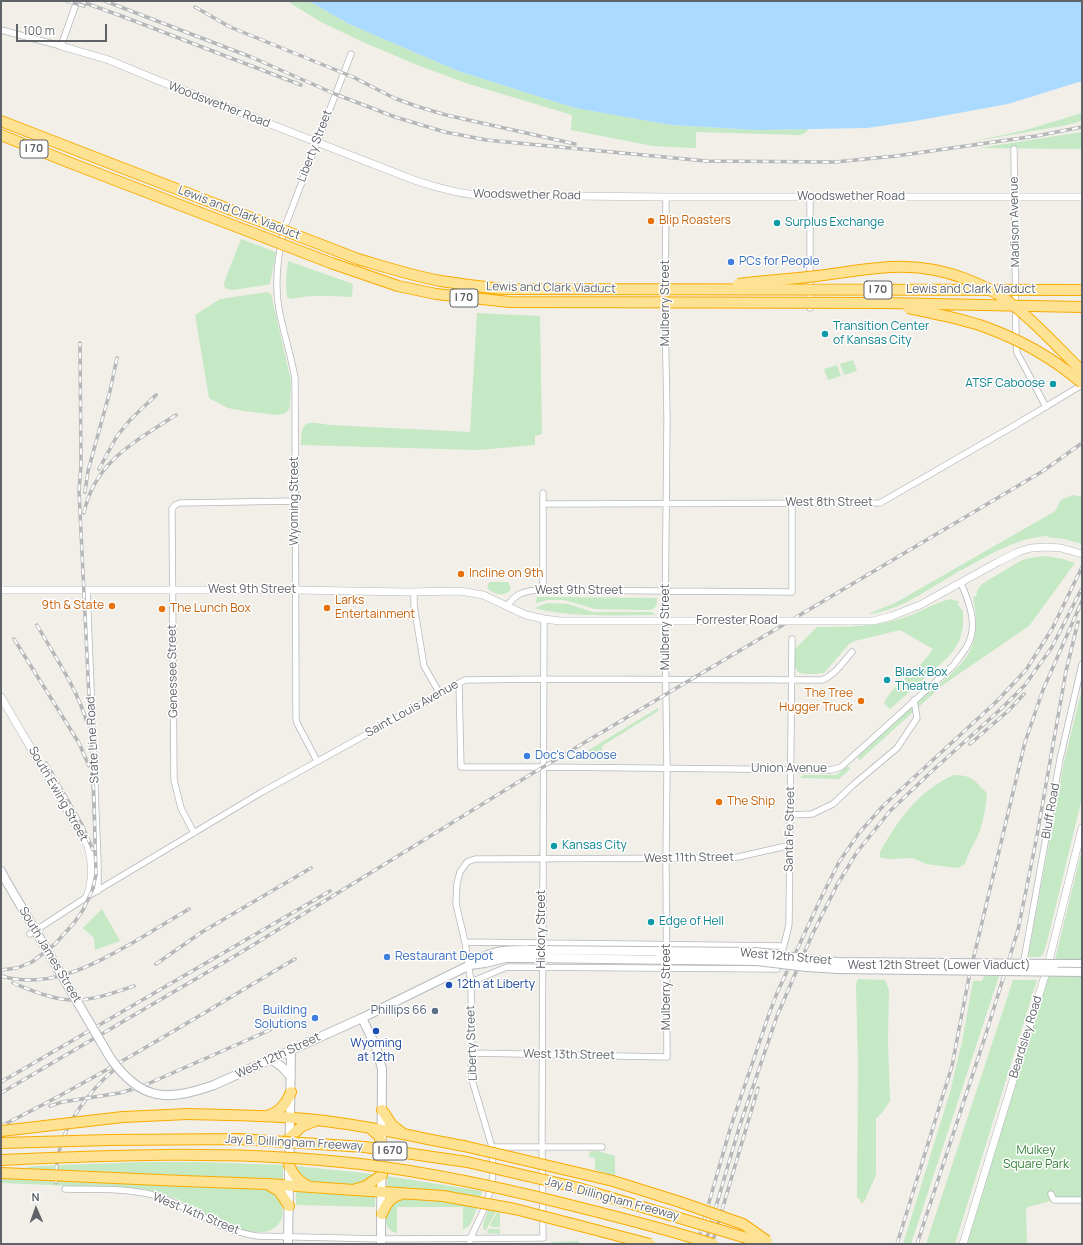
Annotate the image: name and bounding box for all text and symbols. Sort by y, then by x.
scale bar [18,16,109,42]
text: 100 m [23,22,55,39]
street label: Woodswether Road [166,79,272,131]
street label: Liberty Street [295,108,335,184]
road number: I 70 [20,140,48,158]
street label: Madison Avenue [1007,177,1023,267]
street label: Lewis and Clark Viaduct [176,183,302,243]
street label: Woodswether Road [473,187,581,203]
street label: Woodswether Road [797,190,905,204]
place label: Blip Roasters [659,214,731,228]
marker: Blip Roasters [646,216,656,226]
place label: Surplus Exchange [785,216,884,230]
marker: Surplus Exchange [772,218,782,228]
place label: PCs for People [739,255,820,269]
marker: PCs for People [726,257,736,267]
street label: Mulberry Street [659,260,673,346]
street label: Lewis and Clark Viaduct [486,280,616,296]
road number: I 70 [864,281,892,299]
street label: Lewis and Clark Viaduct [906,283,1036,297]
road number: I 70 [450,289,478,307]
place label: Transition Center of Kansas City [833,320,929,348]
marker: Transition Center of Kansas City [820,329,830,339]
place label: ATSF Caboose [965,377,1045,391]
marker: ATSF Caboose [1048,379,1058,389]
street label: Wyoming Street [288,456,302,546]
street label: West 8th Street [785,496,873,510]
place label: Incline on 9th [469,567,543,581]
marker: Incline on 9th [456,569,466,579]
street label: West 9th Street [208,583,296,597]
street label: West 9th Street [535,584,623,598]
street label: Mulberry Street [659,584,673,670]
place label: Larks Entertainment [335,594,415,622]
place label: 9th & State [42,599,104,613]
marker: 9th & State [107,601,117,611]
place label: The Lunch Box [170,602,251,616]
marker: Larks Entertainment [322,603,332,613]
marker: The Lunch Box [157,604,167,614]
street label: Forrester Road [696,614,778,628]
street label: Genessee Street [165,624,181,718]
place label: Black Box Theatre [895,666,947,694]
marker: Black Box Theatre [882,675,892,685]
street label: Saint Louis Avenue [363,677,461,741]
place label: The Tree Hugger Truck [779,687,853,715]
street label: State Line Road [84,696,102,784]
marker: The Tree Hugger Truck [856,696,866,706]
street label: South Ewing Street [25,744,91,844]
place label: Doc's Caboose [535,749,617,763]
marker: Doc's Caboose [522,751,532,761]
street label: Union Avenue [751,762,827,776]
street label: Bluff Road [1039,782,1063,840]
street label: Santa Fe Street [782,786,798,872]
place label: The Ship [727,795,775,809]
marker: The Ship [714,797,724,807]
place label: Kansas City [562,839,627,853]
marker: Kansas City [549,841,559,851]
street label: West 11th Street [644,850,734,866]
street label: Hickory Street [535,890,549,968]
street label: South James Street [16,904,84,1006]
place label: Edge of Hell [659,915,724,929]
marker: Edge of Hell [646,917,656,927]
street label: Mulberry Street [660,944,674,1030]
street label: West 12th Street [739,946,833,968]
place label: Restaurant Depot [395,950,493,964]
marker: Restaurant Depot [382,952,392,962]
street label: West 12th Street (Lower Viaduct) [848,959,1030,973]
place label: 12th at Liberty [457,978,535,992]
marker: 12th at Liberty [444,980,454,990]
street label: Beardsley Road [1007,994,1045,1080]
place label: Building Solutions [254,1004,307,1032]
place label: Phillips 66 [371,1004,427,1018]
street label: Liberty Street [463,1005,481,1081]
marker: Phillips 66 [430,1006,440,1016]
marker: Building Solutions [310,1013,320,1023]
marker: Wyoming at 12th [371,1026,381,1036]
street label: West 12th Street [233,1030,323,1082]
place label: Wyoming at 12th [350,1037,402,1065]
street label: West 13th Street [523,1047,615,1063]
street label: Jay B. Dillingham Freeway [225,1132,363,1154]
road number: I 670 [373,1142,407,1160]
park label: Mulkey Square Park [1003,1144,1069,1172]
street label: Jay B. Dillingham Freeway [543,1174,681,1224]
north arrow [16,1189,56,1229]
text: N [31,1189,40,1204]
street label: West 14th Street [150,1190,242,1238]

